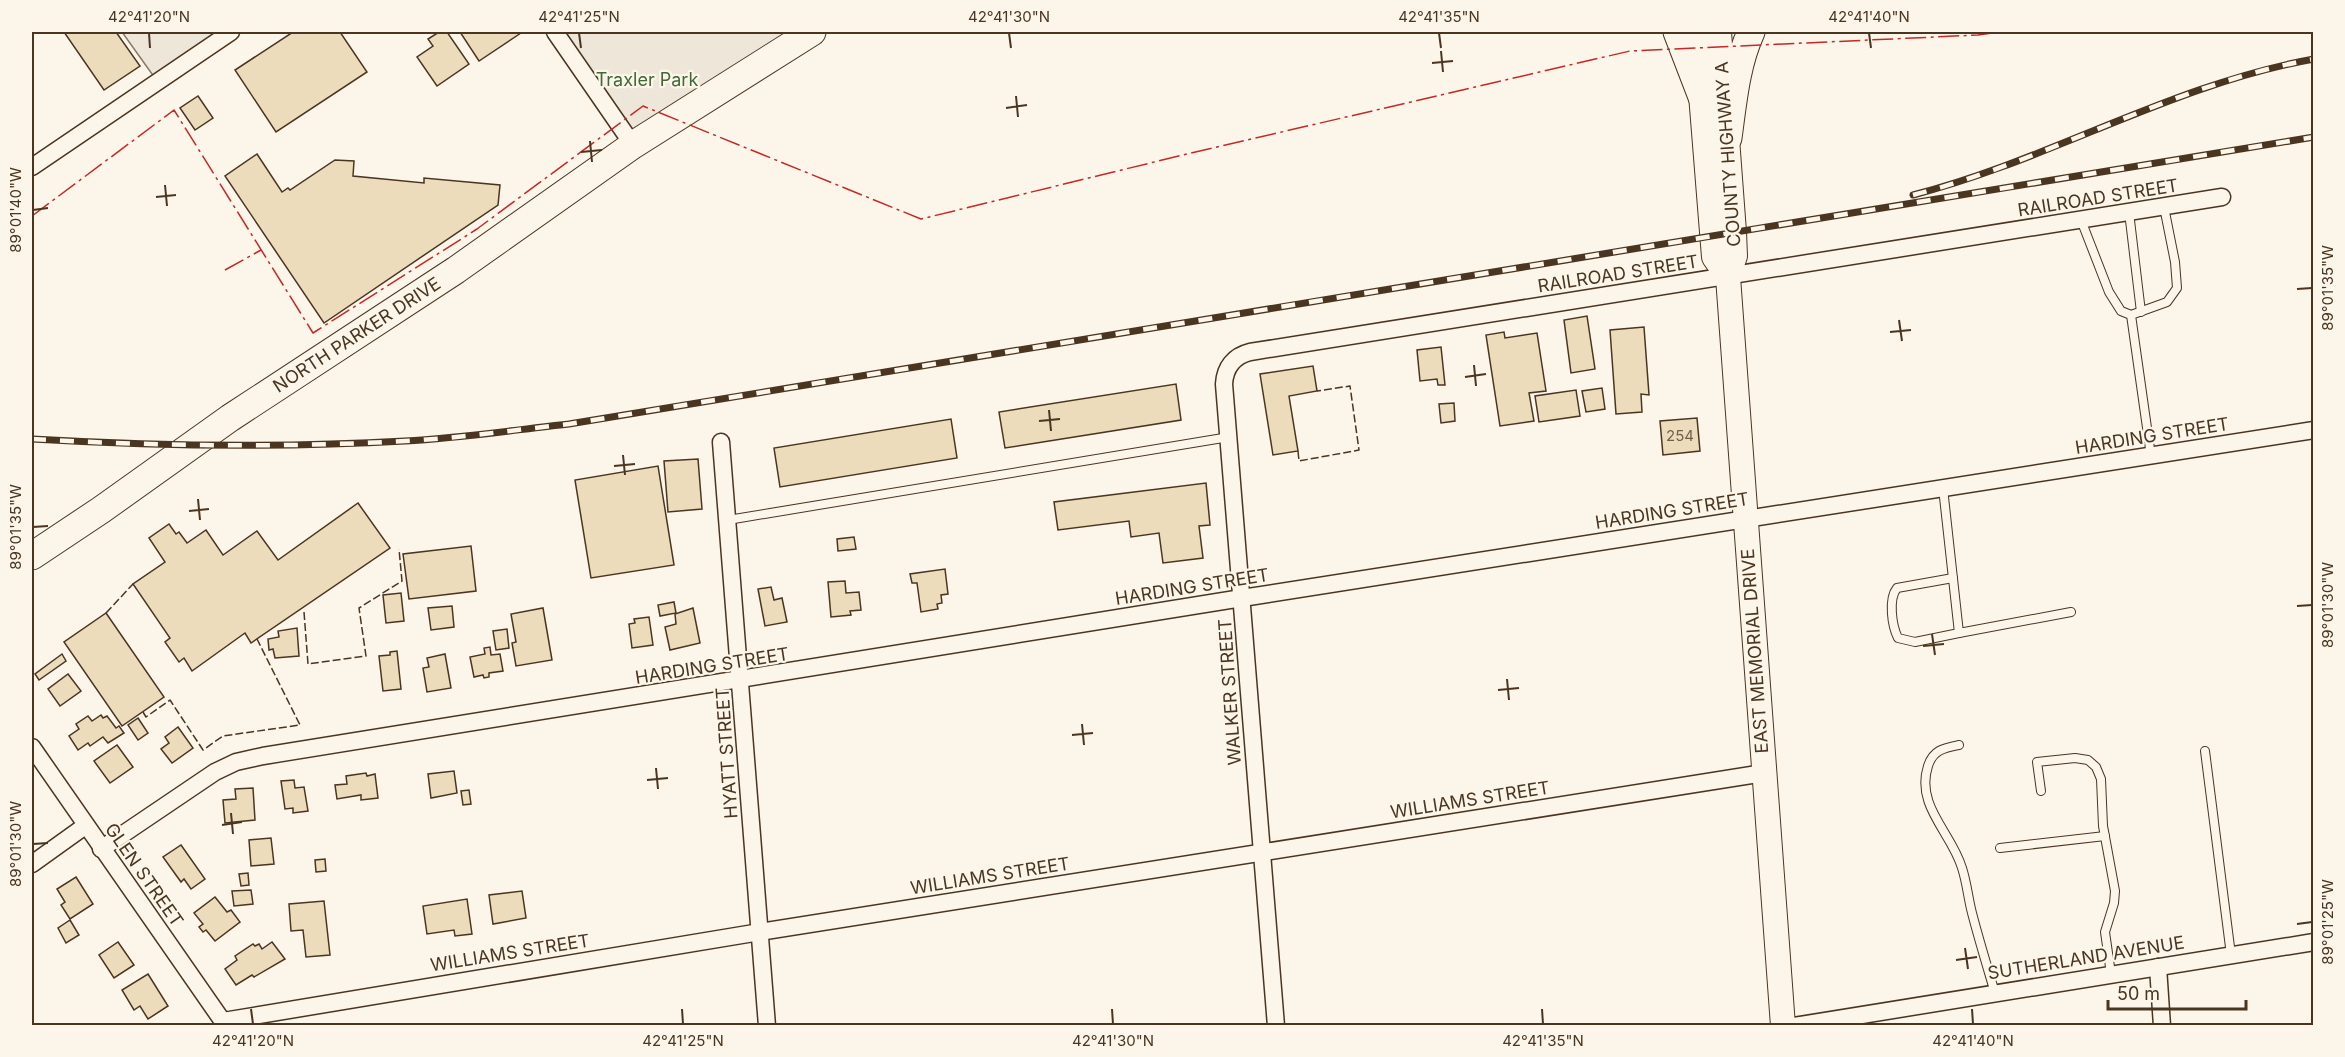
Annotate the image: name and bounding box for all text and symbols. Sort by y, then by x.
text: 42°41'20"N [108,7,190,26]
text: 42°41'25"N [538,7,620,26]
text: 42°41'30"N [968,7,1050,26]
text: 42°41'35"N [1398,7,1480,26]
text: 42°41'40"N [1828,7,1910,26]
street label: COUNTY HIGHWAY A [1711,61,1744,247]
park label: Traxler Park [596,69,698,90]
text: 89°01'40"W [6,167,25,253]
street label: RAILROAD STREET [2016,174,2180,221]
text: 89°01'35"W [2318,245,2337,331]
street label: RAILROAD STREET [1536,250,1700,297]
street label: NORTH PARKER DRIVE [269,273,444,397]
street label: HARDING STREET [2074,413,2230,458]
house number: 254 [1666,426,1694,445]
text: 89°01'35"W [6,484,25,570]
street label: HARDING STREET [1594,488,1750,533]
street label: EAST MEMORIAL DRIVE [1737,548,1772,754]
text: 89°01'30"W [2318,562,2337,648]
street label: HARDING STREET [1114,564,1270,609]
street label: WALKER STREET [1214,618,1245,766]
street label: HARDING STREET [634,643,790,688]
street label: HYATT STREET [711,687,742,819]
street label: WILLIAMS STREET [1389,777,1551,822]
text: 89°01'30"W [6,801,25,887]
street label: GLEN STREET [101,819,188,930]
street label: WILLIAMS STREET [909,853,1071,898]
text: 89°01'25"W [2318,879,2337,965]
street label: WILLIAMS STREET [429,930,591,975]
street label: SUTHERLAND AVENUE [1986,932,2186,983]
scale bar [2108,973,2246,1011]
text: 50 m [2117,983,2160,1004]
text: 42°41'20"N [212,1031,294,1050]
text: 42°41'25"N [642,1031,724,1050]
text: 42°41'30"N [1072,1031,1154,1050]
text: 42°41'35"N [1502,1031,1584,1050]
text: 42°41'40"N [1932,1031,2014,1050]

